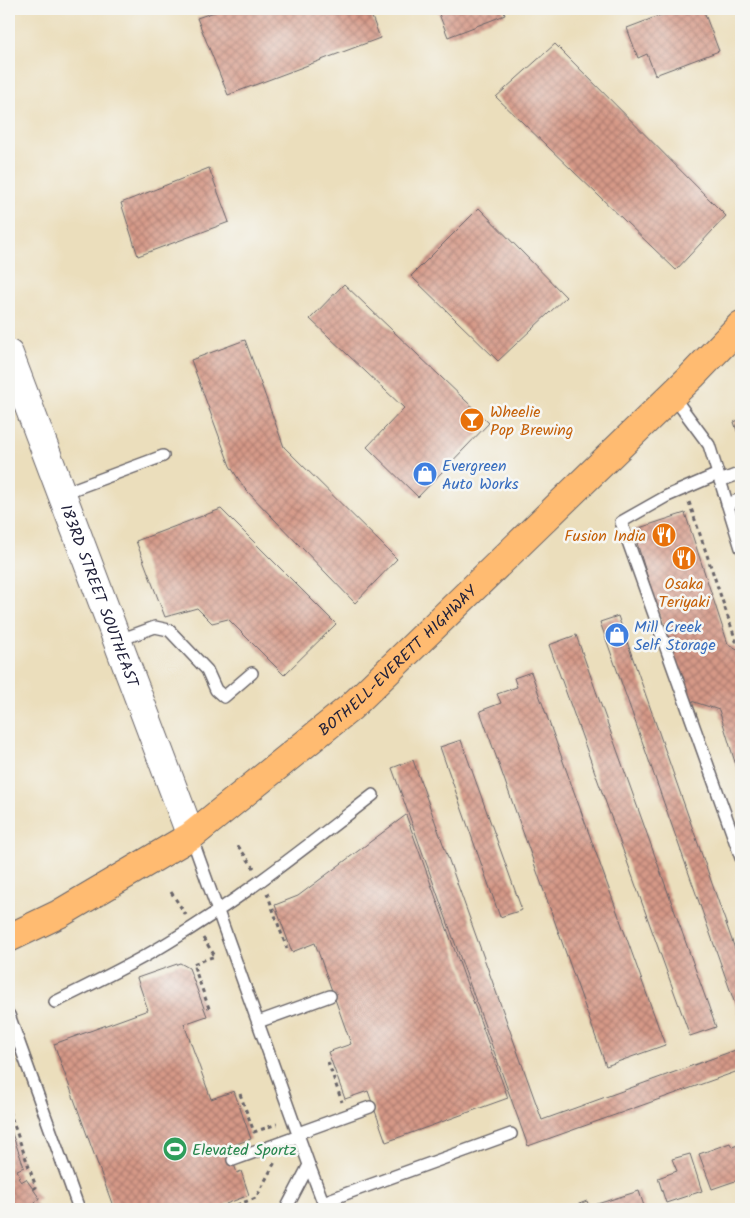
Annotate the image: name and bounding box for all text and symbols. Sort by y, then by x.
place label: Wheelie Pop Brewing [490,400,573,443]
bar icon: Wheelie Pop Brewing [459,407,485,433]
place label: Evergreen Auto Works [442,454,519,497]
shop icon: Evergreen Auto Works [412,461,438,487]
street label: 183RD STREET SOUTHEAST [53,501,145,692]
restaurant icon: Fusion India [651,522,677,548]
place label: Fusion India [564,524,646,549]
restaurant icon: Osaka Teriyaki [671,545,697,571]
place label: Osaka Teriyaki [658,572,711,615]
street label: BOTHELL-EVERETT HIGHWAY [313,579,484,743]
place label: Mill Creek Self Storage [634,615,716,658]
shop icon: Mill Creek Self Storage [604,622,630,648]
sports icon: Elevated Sportz [162,1136,188,1162]
place label: Elevated Sportz [192,1138,296,1163]

